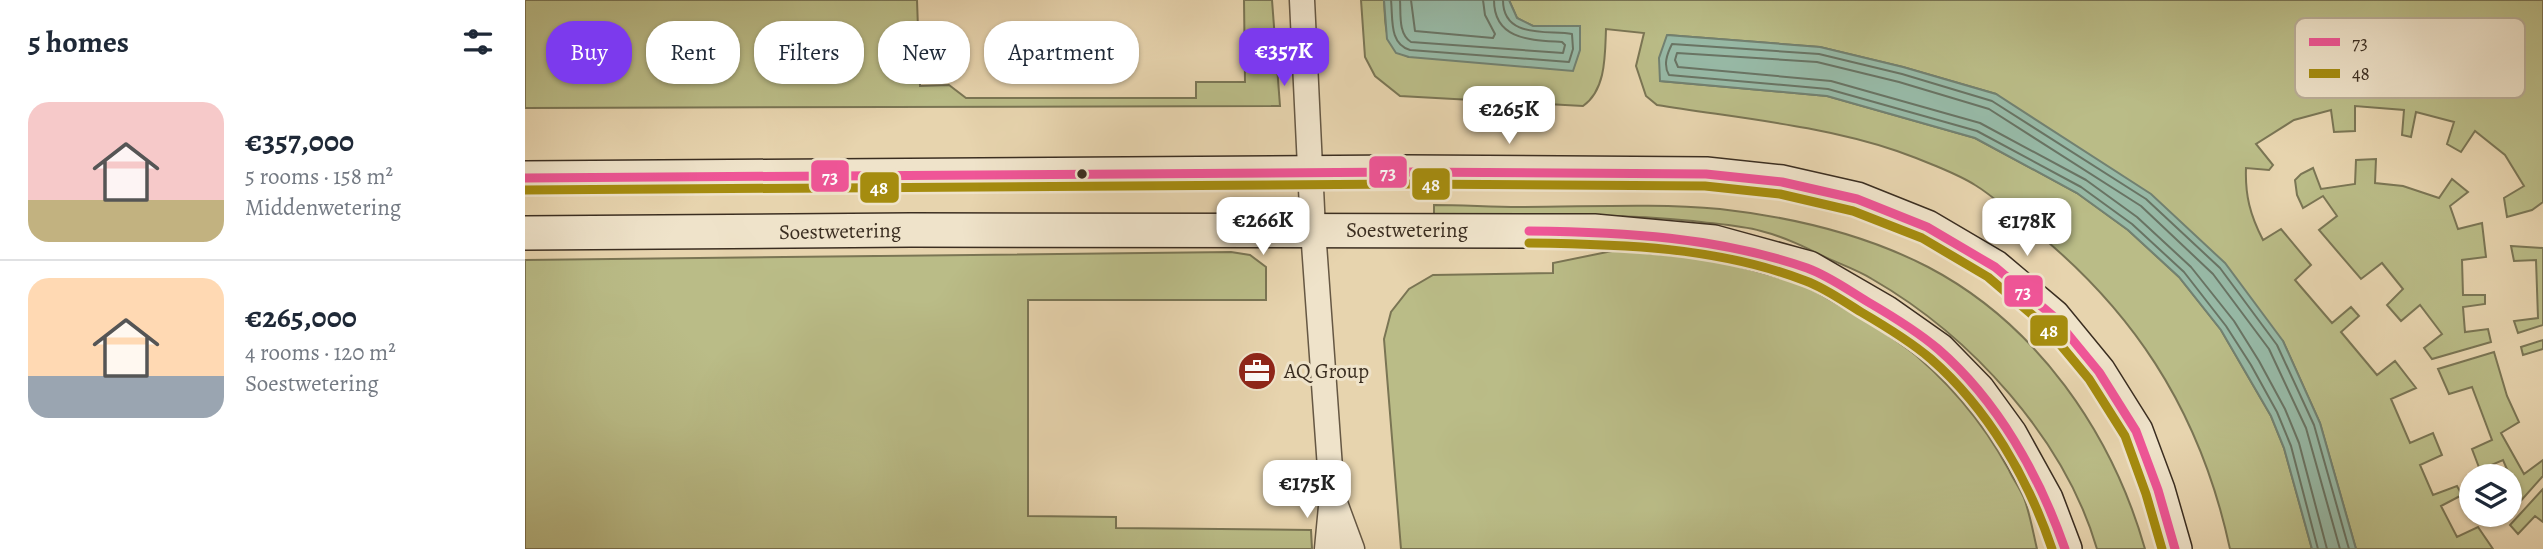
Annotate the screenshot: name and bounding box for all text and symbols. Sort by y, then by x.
legend [2295,18,2525,98]
chip: Buy [546,21,632,84]
chip: Rent [646,21,740,84]
chip: Filters [754,21,864,84]
chip: New [878,21,970,84]
chip: Apartment [984,21,1139,84]
text: 5 homes [28,22,129,62]
icon: filters [459,23,497,61]
pin: €357K [1235,28,1333,88]
text: 73 [2352,30,2368,56]
text: €357K [1255,35,1313,66]
text: 48 [2352,61,2370,87]
pin: €265K [1460,86,1558,146]
text: €265K [1479,93,1539,124]
text: €357,000 [245,121,354,161]
icon: home [84,130,168,214]
line badge: 73 [1368,155,1408,189]
line badge: 73 [810,159,850,193]
text: 73 [1380,160,1396,186]
text: 5 rooms · 158 m² [245,161,393,192]
text: 73 [822,164,838,190]
unlabelled marker [1075,167,1089,181]
line badge: 48 [1411,167,1451,201]
line badge: 48 [859,171,900,204]
text: 48 [1422,172,1440,198]
text: 48 [870,175,888,201]
text: Middenwetering [245,192,401,223]
pin: €266K [1214,198,1312,257]
pin: €178K [1978,198,2076,258]
text: €266K [1233,204,1293,235]
text: €178K [1998,205,2056,236]
street label: Soestwetering [779,216,902,246]
street label: Soestwetering [1346,216,1469,244]
line badge: 73 [2003,274,2044,308]
text: 73 [2015,279,2031,305]
text: €265,000 [245,297,357,337]
icon: home [84,306,168,390]
line badge: 48 [2029,314,2069,347]
text: 48 [2040,318,2058,344]
text: 4 rooms · 120 m² [245,337,396,368]
office icon: AQ Group [1236,350,1278,392]
place label: AQ Group [1283,357,1369,385]
text: Soestwetering [245,368,379,399]
pin: €175K [1258,461,1356,520]
map controls [2459,464,2522,527]
button: layers [2459,464,2522,527]
text: €175K [1279,467,1335,498]

